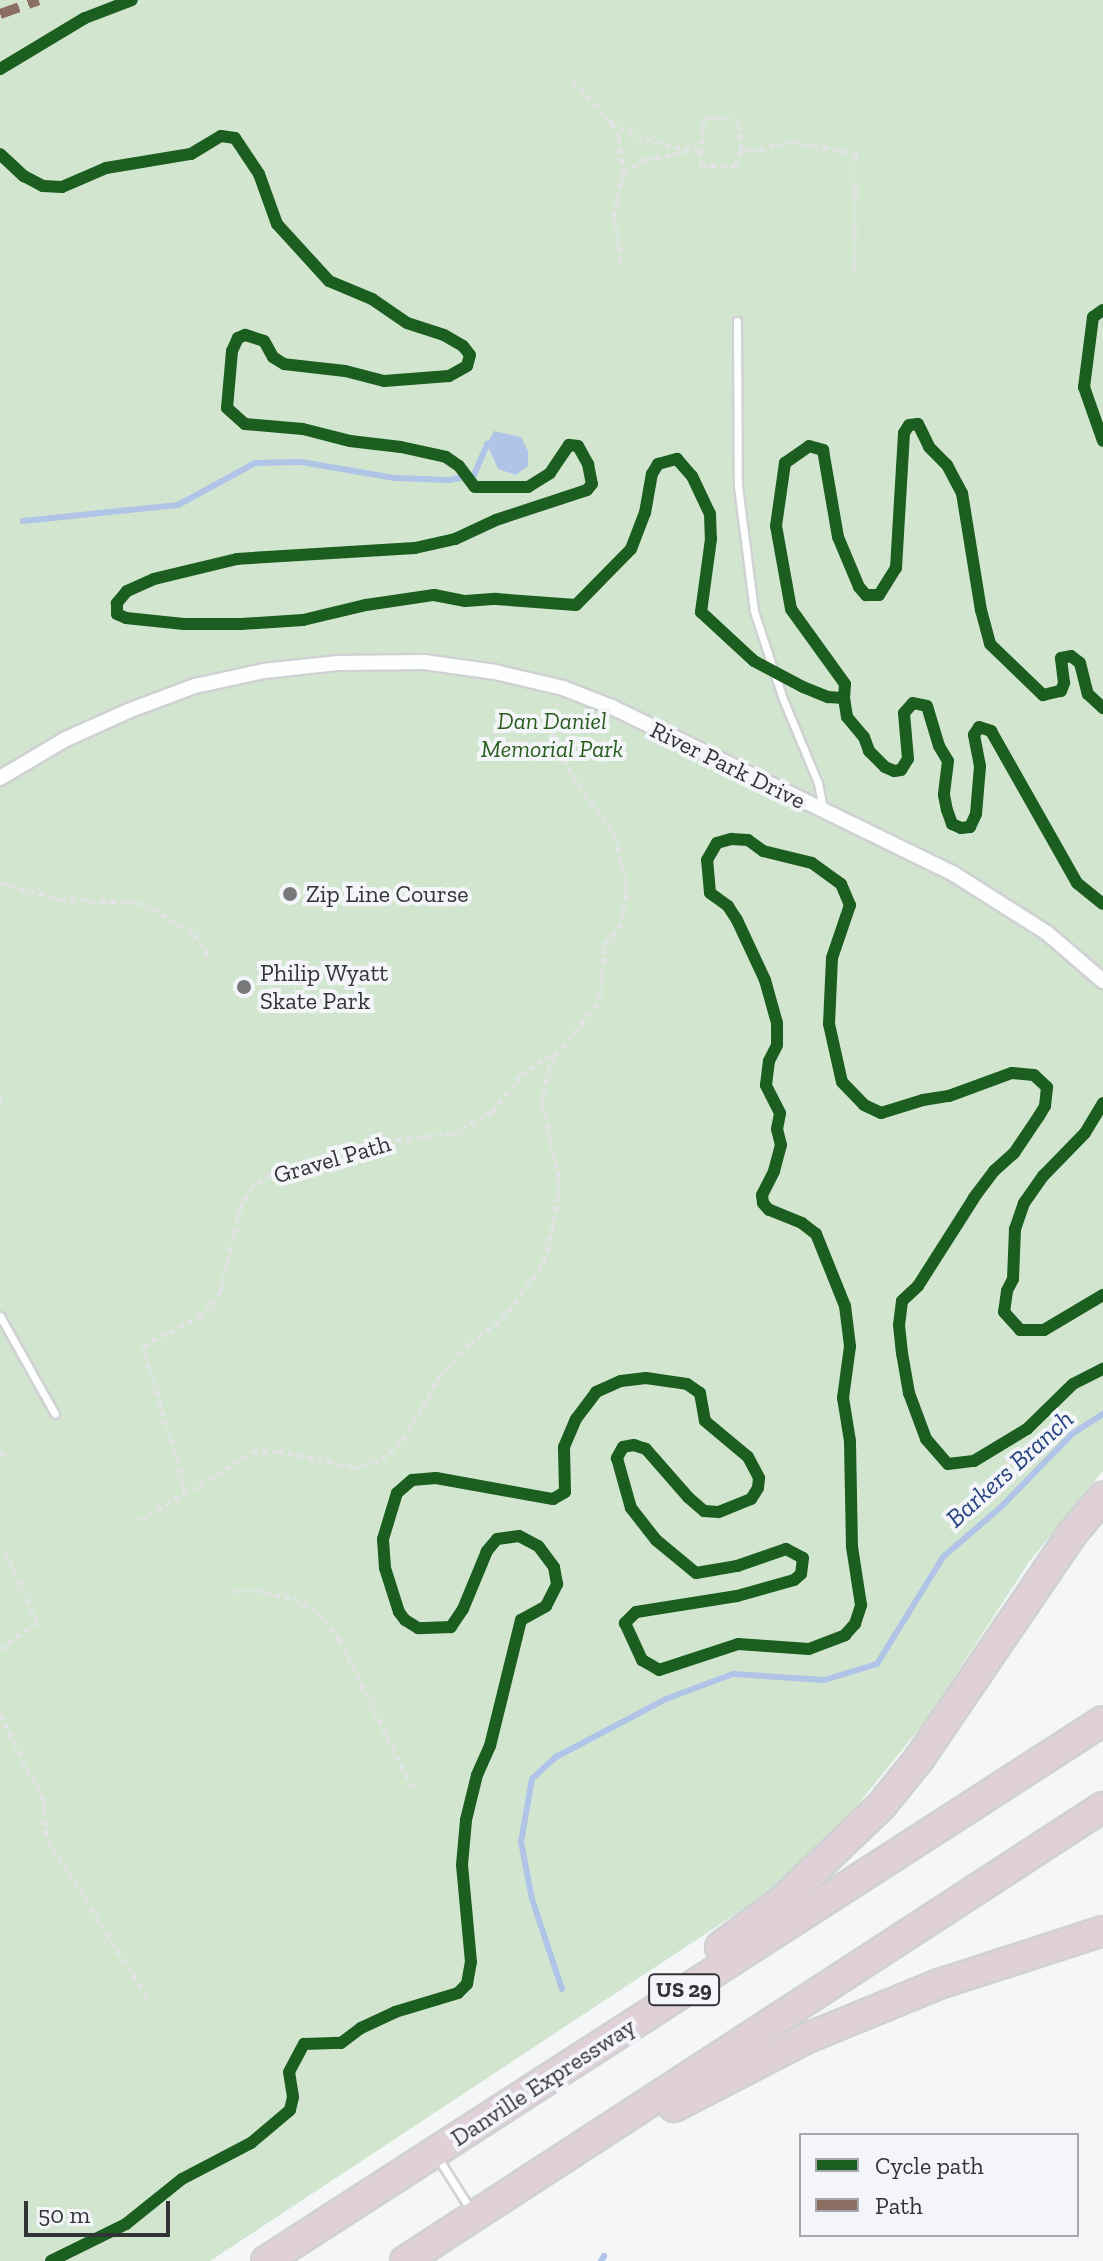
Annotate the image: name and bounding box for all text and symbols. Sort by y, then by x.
park label: Dan Daniel Memorial Park [481,707,623,763]
street label: River Park Drive [646,715,810,815]
place label: Zip Line Course [306,880,469,908]
marker: Zip Line Course [281,885,299,903]
place label: Philip Wyatt Skate Park [260,959,389,1015]
marker: Philip Wyatt Skate Park [235,978,253,996]
street label: Gravel Path [270,1129,394,1189]
water label: Barkers Branch [940,1404,1080,1534]
road number: US 29 [648,1972,720,2008]
street label: Danville Expressway [446,2012,640,2152]
legend [799,2133,1079,2237]
text: Cycle path [875,2151,984,2180]
scale bar [28,2185,174,2235]
text: Path [875,2191,923,2220]
text: 50 m [38,2200,90,2229]

